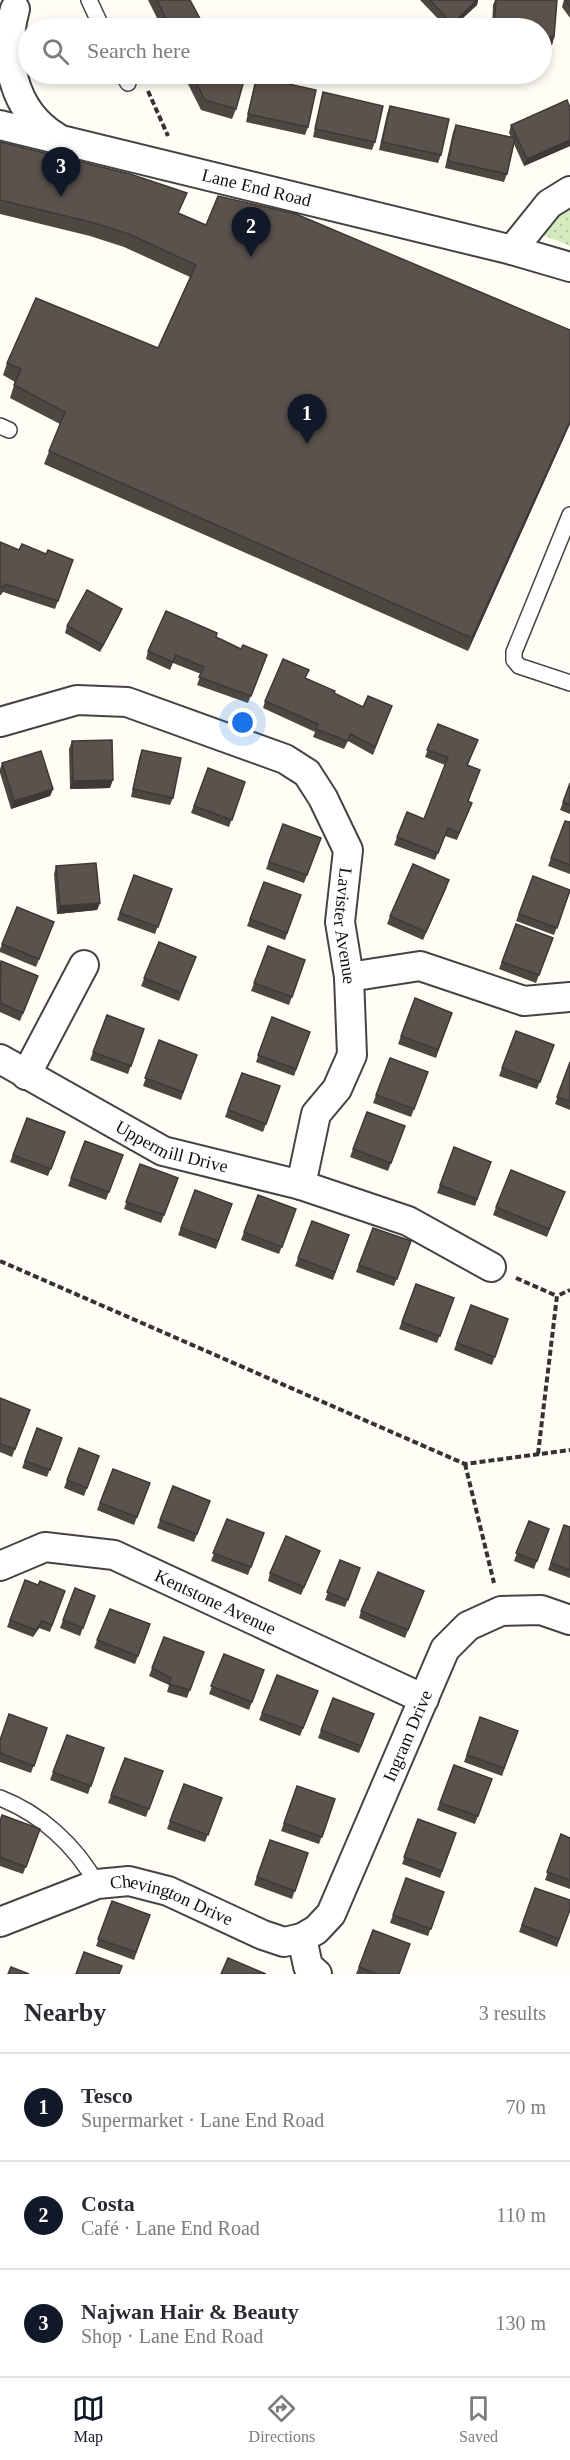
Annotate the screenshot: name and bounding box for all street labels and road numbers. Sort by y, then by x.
street label: Lane End Road [200,165,313,211]
street label: Lavister Avenue [330,867,359,984]
street label: Uppermill Drive [112,1116,230,1177]
street label: Kentstone Avenue [152,1565,279,1639]
street label: Ingram Drive [379,1687,436,1785]
street label: Chevington Drive [109,1871,236,1930]

